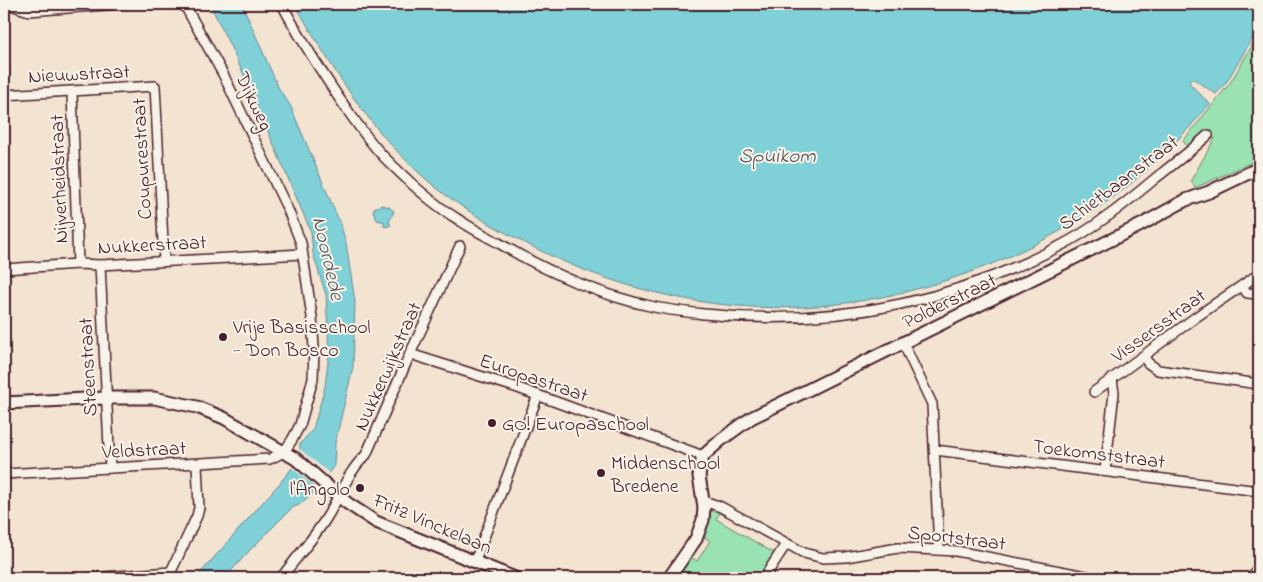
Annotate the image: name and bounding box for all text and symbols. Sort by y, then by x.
street label: Nieuwstraat [27,58,131,93]
street label: Dijkweg [225,67,279,137]
street label: Coupurestraat [126,97,161,220]
street label: Nijverheidstraat [44,114,77,244]
street label: Schietbaanstraat [1053,129,1186,239]
water label: Spuikom [738,142,816,172]
water label: Noordede [303,214,352,305]
street label: Nukkerstraat [97,229,208,264]
street label: Polderstraat [898,267,1002,337]
street label: Vissersstraat [1105,282,1213,372]
street label: Nukkerwijkstraat [348,298,431,436]
place label: Vrije Basisschool - Don Bosco [232,314,371,366]
street label: Steenstraat [72,317,107,417]
marker: Vrije Basisschool - Don Bosco [217,331,229,343]
street label: Europastraat [475,347,592,412]
place label: GO! Europaschool [502,411,649,440]
marker: GO! Europaschool [486,417,498,429]
street label: Toekomststraat [1031,433,1167,478]
street label: Veldstraat [100,435,187,468]
place label: Middenschool Bredene [610,450,720,502]
marker: Middenschool Bredene [595,467,607,479]
place label: l'Angolo [290,476,350,506]
marker: l'Angolo [354,482,366,494]
street label: Fritz Vinckelaan [367,487,496,563]
street label: Sportstraat [906,519,1008,560]

